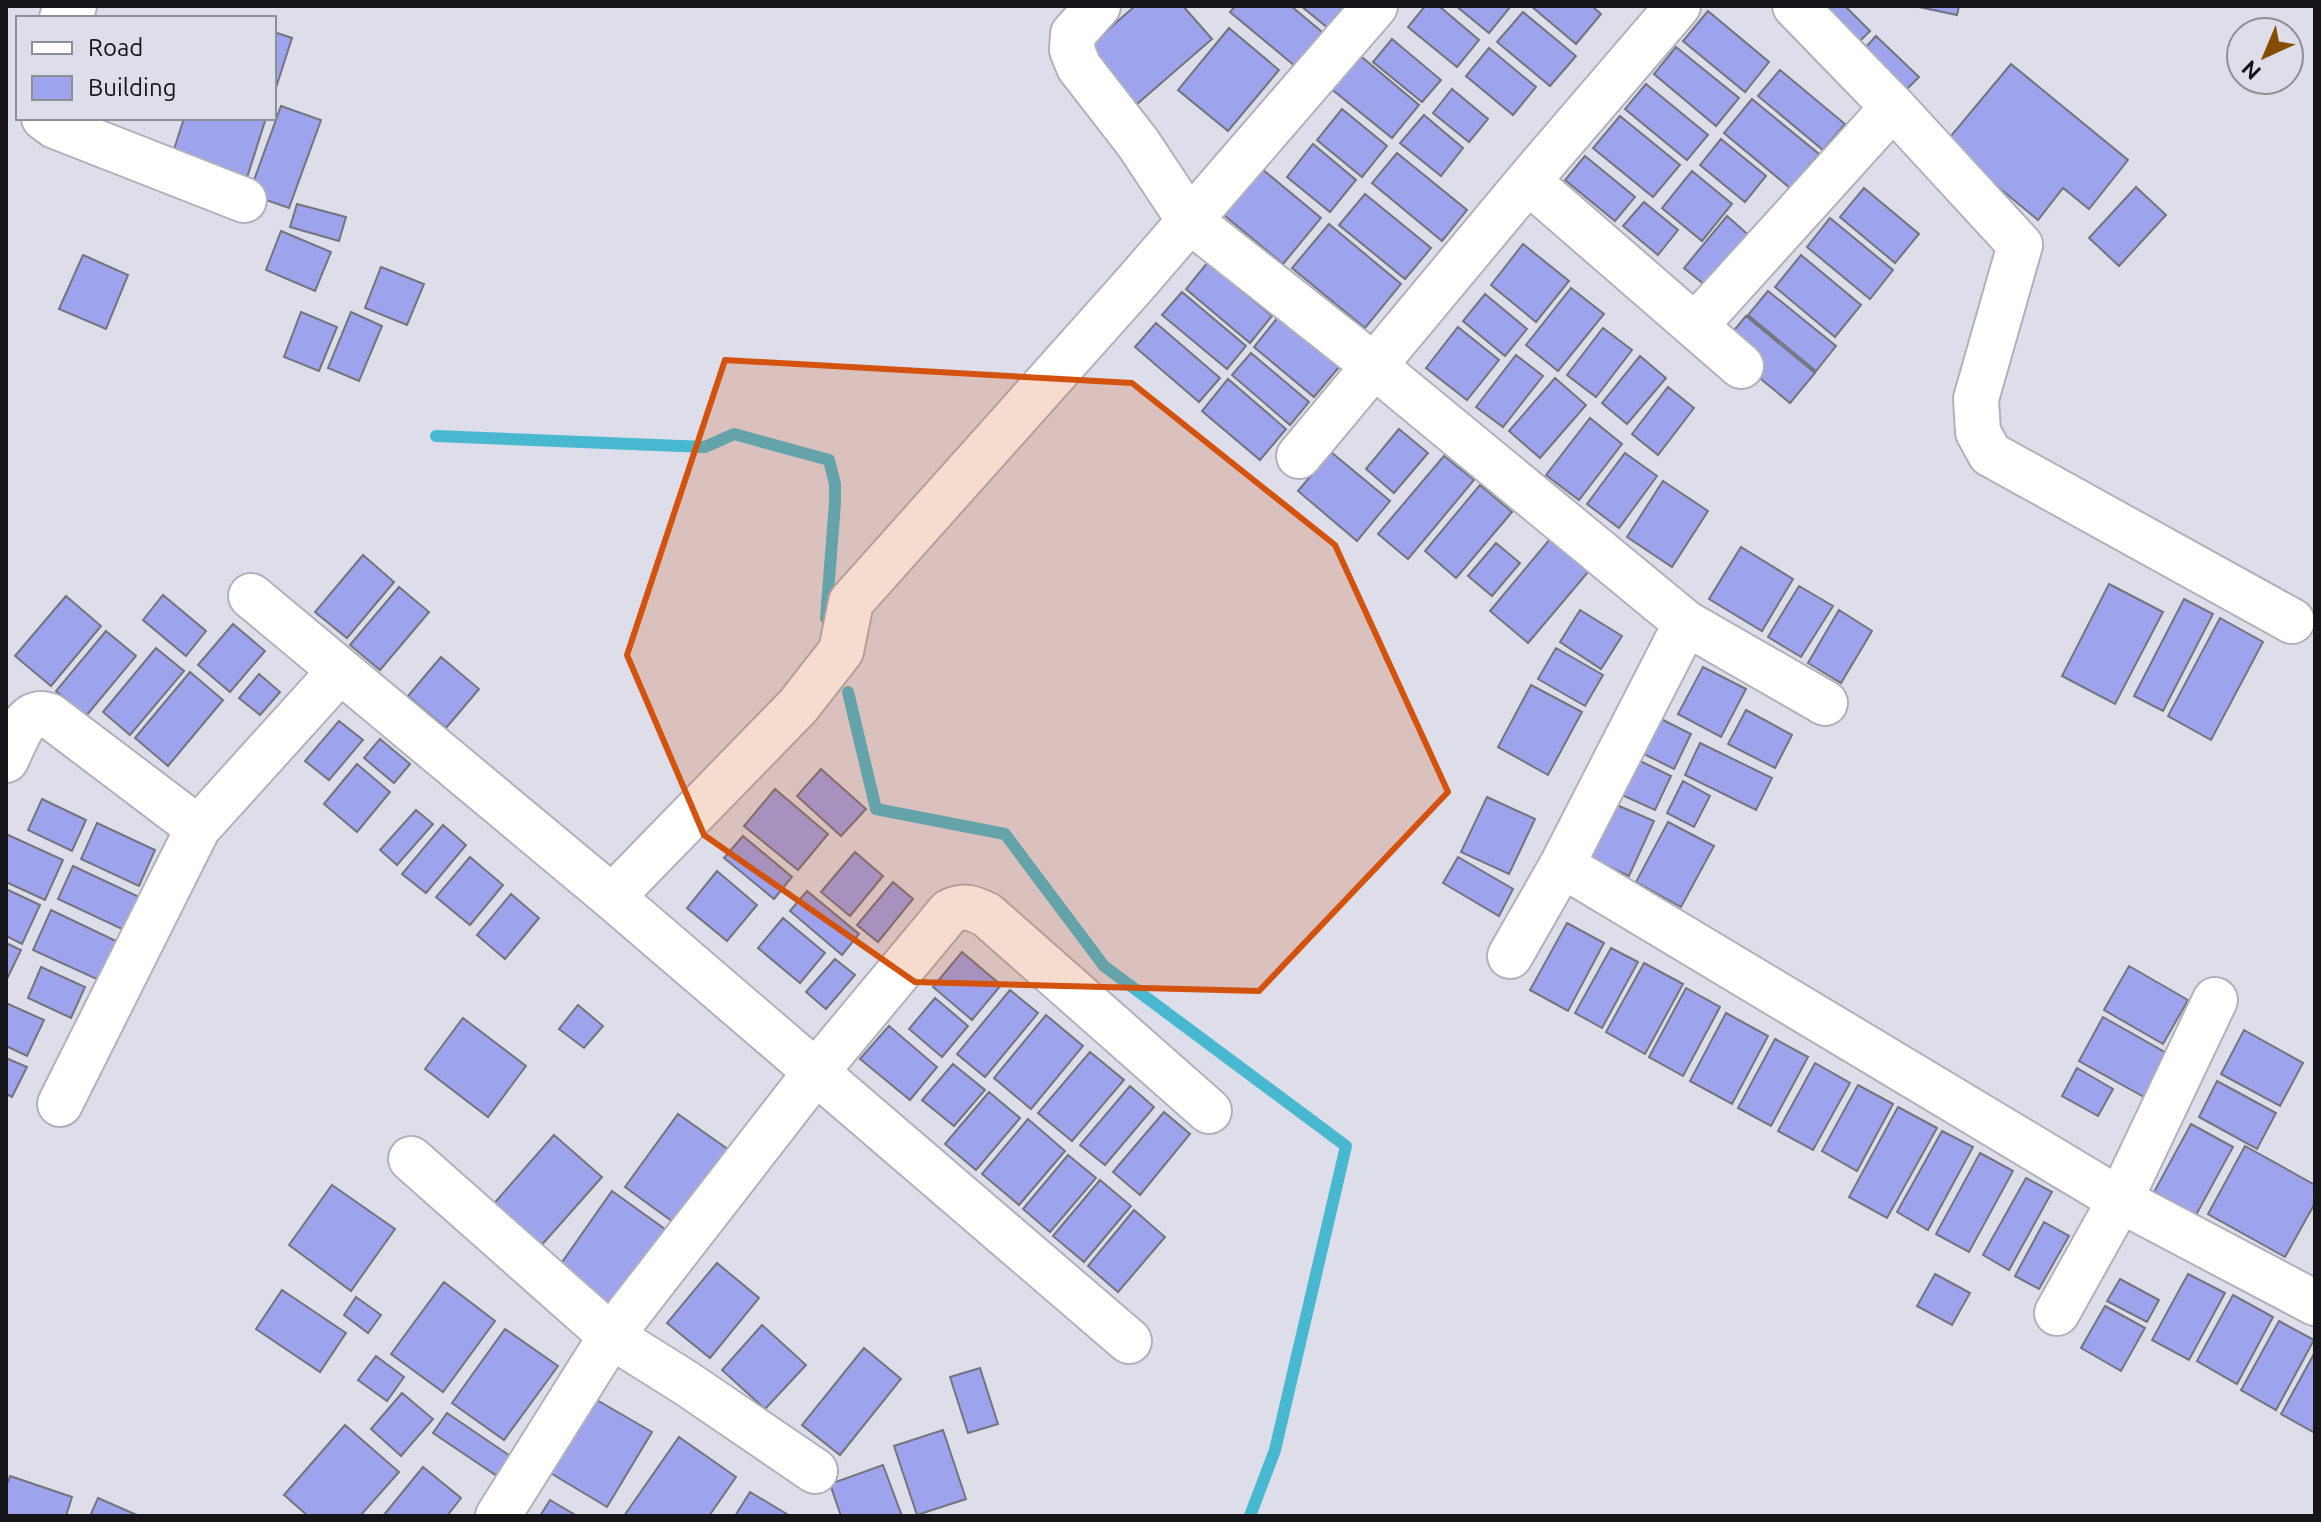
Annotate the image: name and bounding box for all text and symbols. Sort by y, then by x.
legend [16,16,276,120]
north arrow [2225,16,2305,96]
text: Road [88,34,143,61]
text: N [2236,56,2265,85]
text: Building [88,74,176,101]

